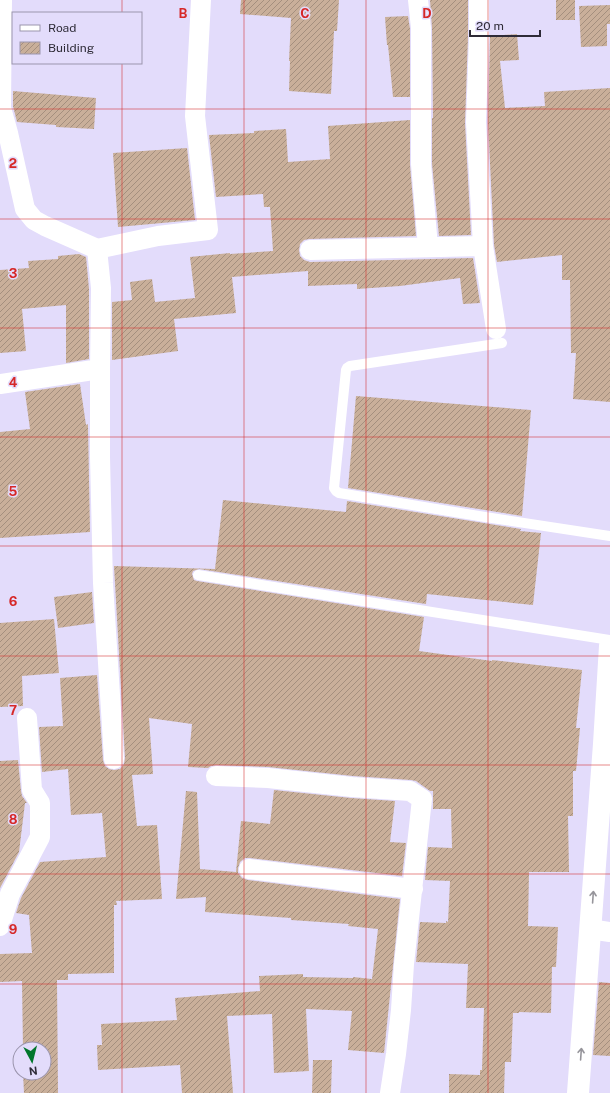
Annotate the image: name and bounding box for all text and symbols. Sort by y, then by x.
text: B [179,6,188,21]
text: C [300,6,310,21]
text: D [422,6,432,21]
legend [12,12,142,64]
scale bar [470,12,540,38]
text: 20 m [476,19,504,33]
text: Road [48,21,76,35]
text: Building [48,41,94,55]
text: 2 [9,156,17,171]
text: 3 [9,266,18,281]
text: 4 [9,375,18,390]
text: 5 [9,484,18,499]
text: 6 [9,594,18,609]
text: 7 [9,703,17,718]
text: 8 [9,812,18,827]
one-way arrow [589,891,596,904]
text: 9 [9,922,17,937]
north arrow [12,1041,52,1081]
one-way arrow [577,1048,584,1061]
text: N [28,1064,38,1077]

